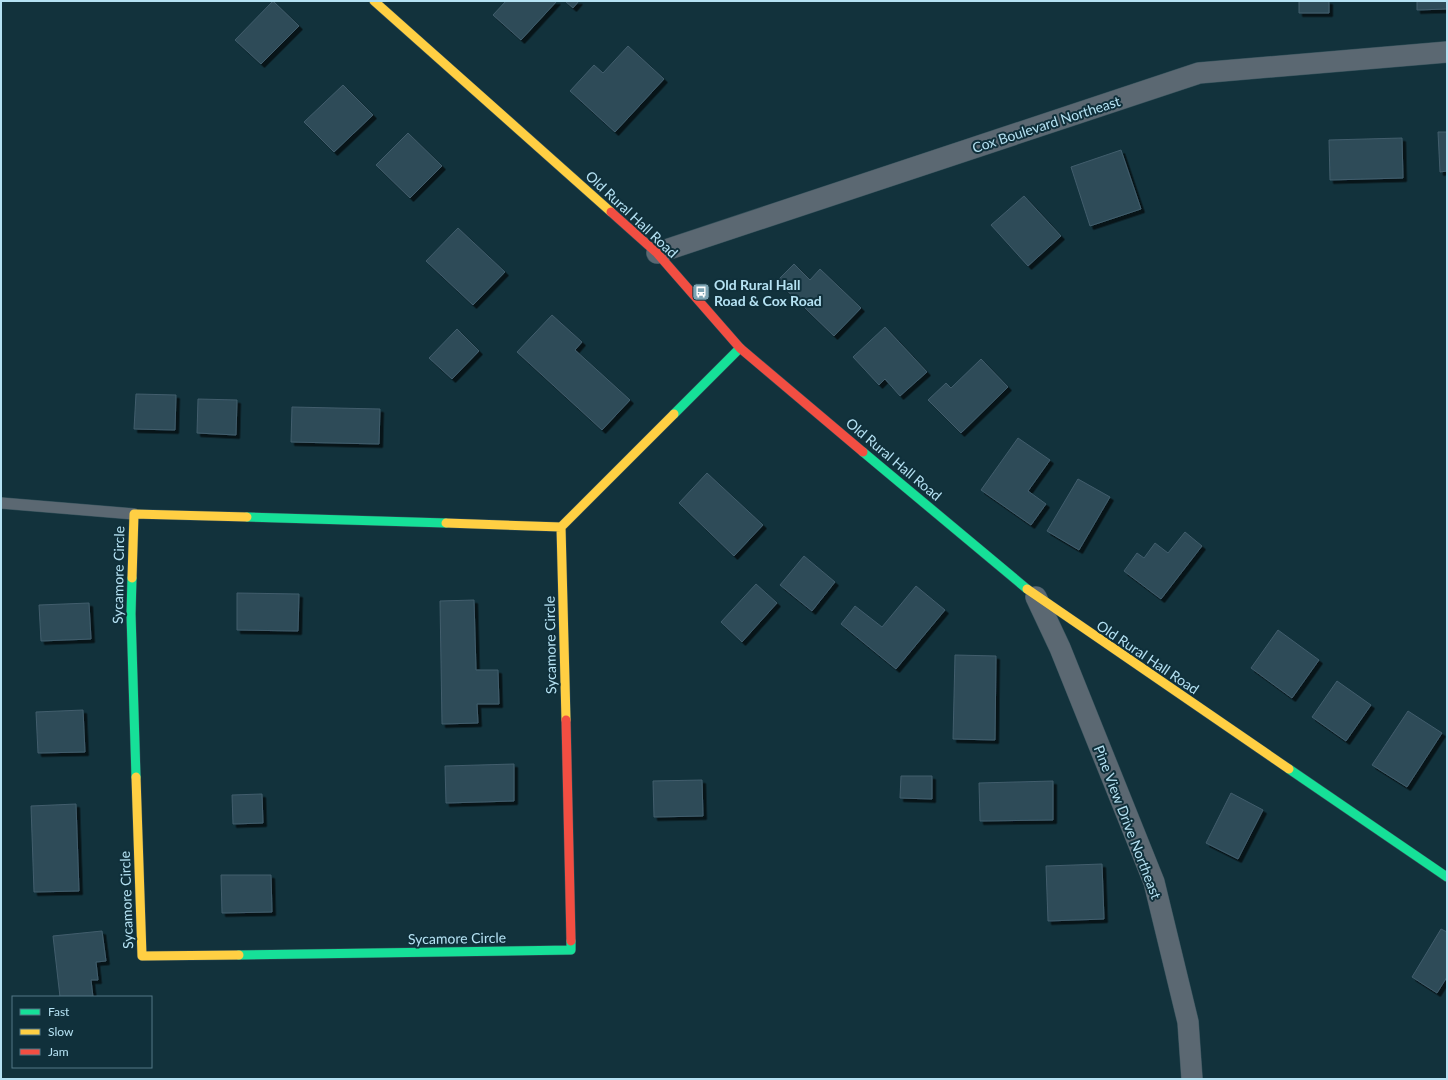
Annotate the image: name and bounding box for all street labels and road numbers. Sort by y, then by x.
street label: Cox Boulevard Northeast [970,92,1122,156]
street label: Old Rural Hall Road [582,167,682,261]
street label: Old Rural Hall Road [843,414,945,504]
street label: Sycamore Circle [109,526,127,624]
street label: Sycamore Circle [541,596,559,694]
street label: Old Rural Hall Road [1094,617,1202,697]
street label: Pine View Drive Northeast [1091,743,1165,901]
street label: Sycamore Circle [116,851,136,949]
street label: Sycamore Circle [408,929,506,947]

